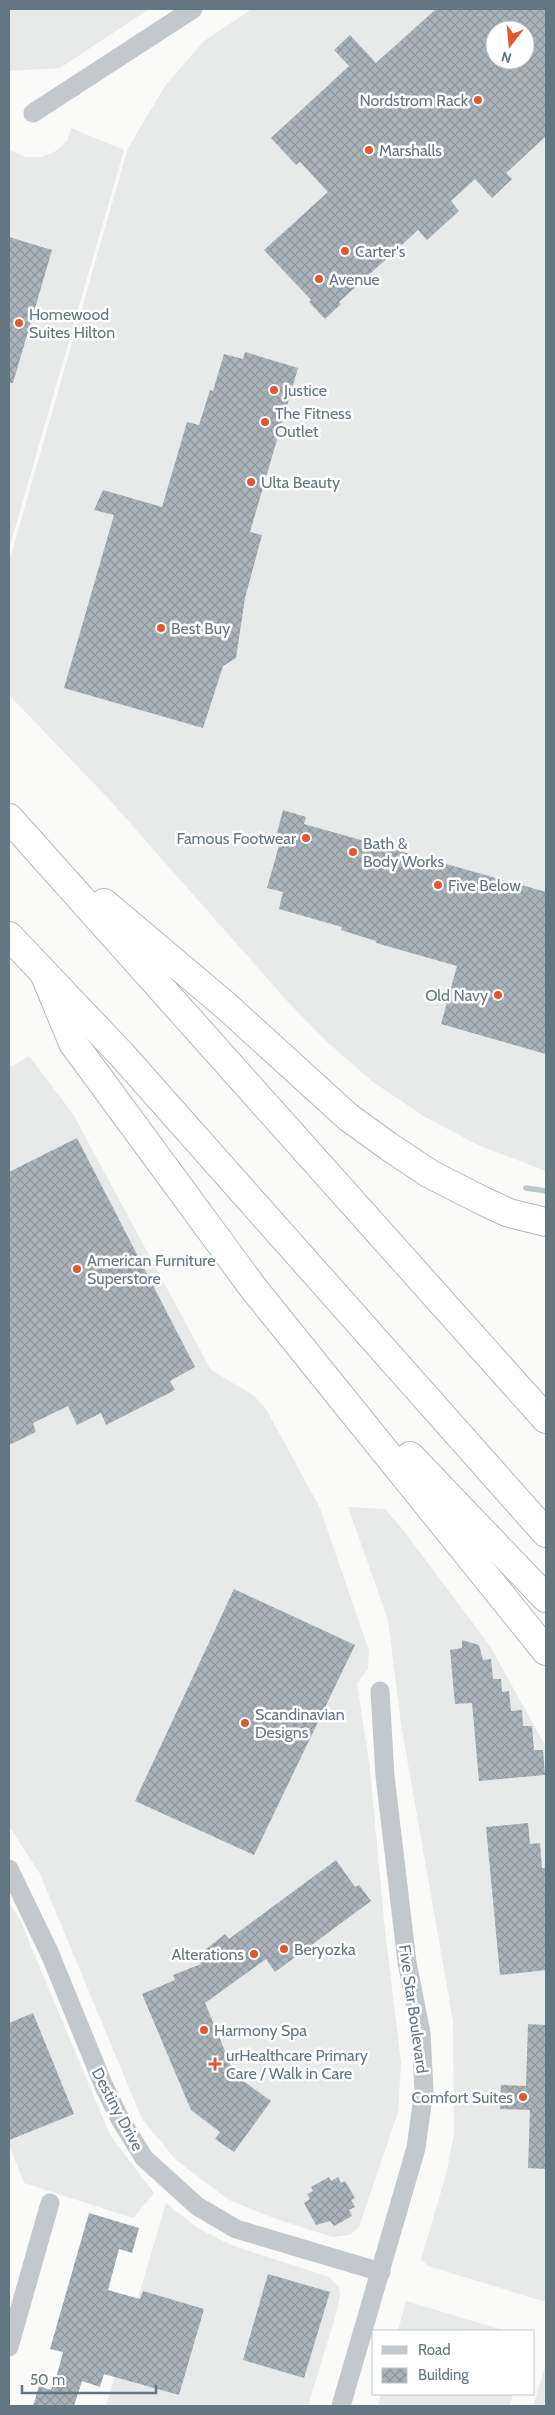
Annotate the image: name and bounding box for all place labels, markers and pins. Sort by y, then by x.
place label: Nordstrom Rack [359,91,469,110]
marker: Nordstrom Rack [472,94,484,106]
place label: Marshalls [379,141,442,160]
marker: Marshalls [363,144,375,156]
place label: Carter's [355,242,406,261]
marker: Carter's [339,245,351,257]
place label: Avenue [329,270,380,289]
marker: Avenue [313,273,325,285]
place label: Homewood Suites Hilton [29,305,115,342]
marker: Homewood Suites Hilton [13,317,25,329]
place label: Justice [283,381,327,400]
marker: Justice [268,384,280,396]
place label: The Fitness Outlet [275,404,352,441]
marker: The Fitness Outlet [259,416,271,428]
place label: Ulta Beauty [261,473,340,492]
marker: Ulta Beauty [245,476,257,488]
place label: Best Buy [171,619,230,638]
marker: Best Buy [155,622,167,634]
place label: Famous Footwear [176,829,297,848]
marker: Famous Footwear [300,832,312,844]
place label: Bath & Body Works [363,834,444,871]
marker: Bath & Body Works [347,846,359,858]
place label: Five Below [448,876,521,895]
marker: Five Below [432,879,444,891]
place label: Old Navy [425,986,488,1005]
marker: Old Navy [492,989,504,1001]
place label: American Furniture Superstore [87,1251,215,1288]
marker: American Furniture Superstore [71,1263,83,1275]
place label: Scandinavian Designs [255,1705,345,1742]
marker: Scandinavian Designs [239,1717,251,1729]
place label: Beryozka [294,1940,356,1959]
marker: Beryozka [278,1943,290,1955]
place label: Alterations [171,1945,244,1964]
marker: Alterations [248,1948,260,1960]
place label: Harmony Spa [214,2021,307,2040]
marker: Harmony Spa [198,2024,210,2036]
place label: urHealthcare Primary Care / Walk in Care [226,2046,368,2083]
marker: urHealthcare Primary Care / Walk in Care [208,2057,222,2071]
place label: Comfort Suites [411,2088,513,2107]
marker: Comfort Suites [517,2091,529,2103]

